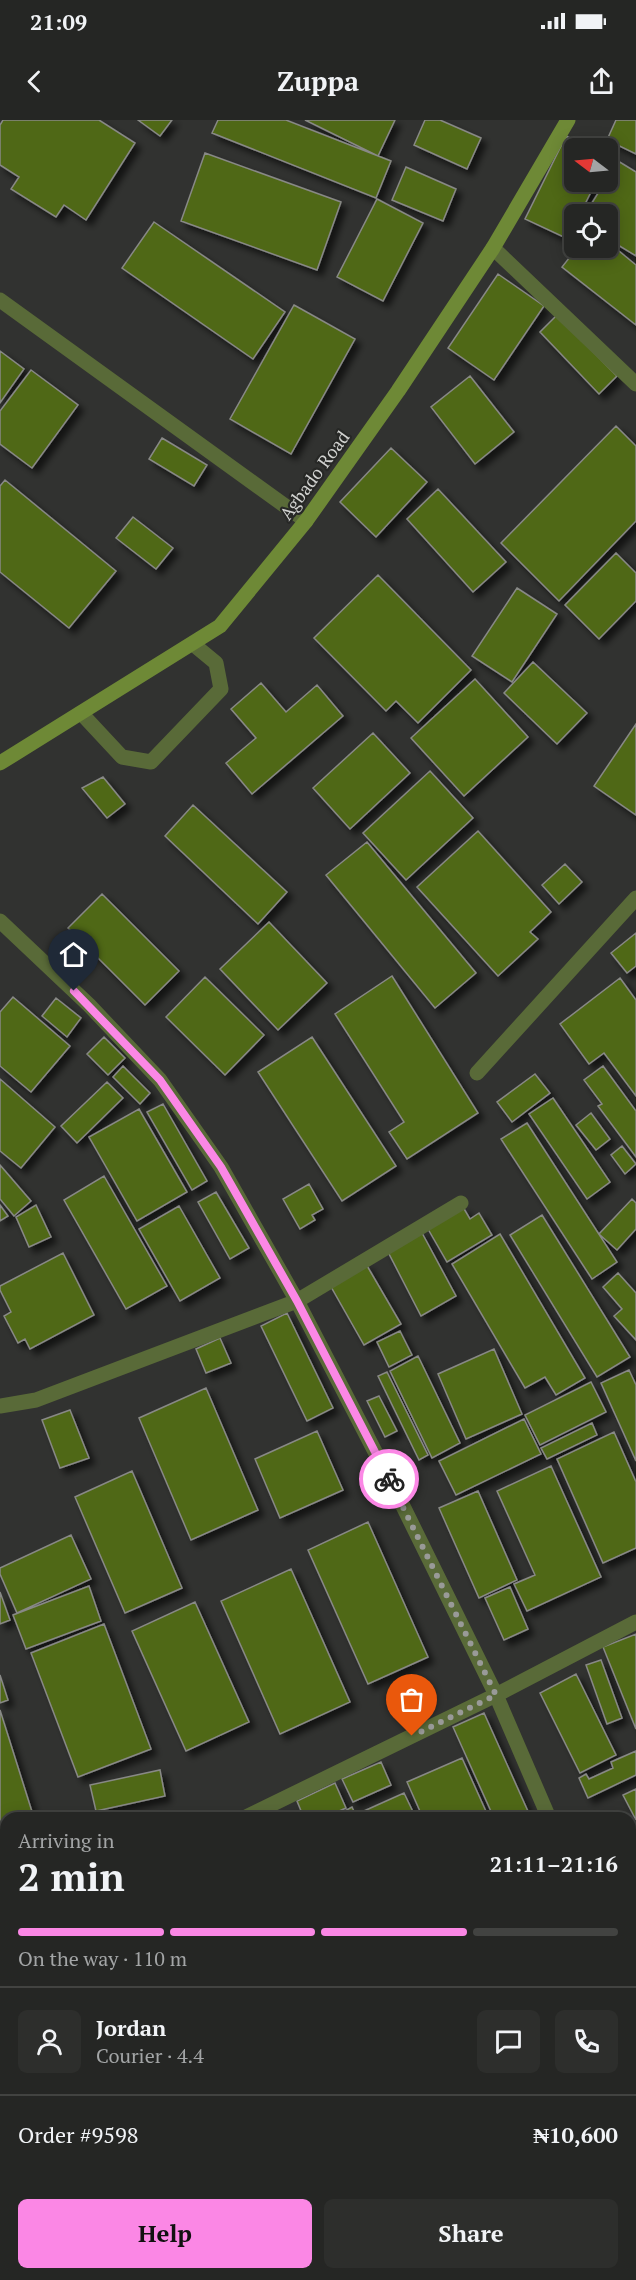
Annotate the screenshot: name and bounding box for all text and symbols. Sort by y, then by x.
text: 21:09 [30,7,87,36]
text: Zuppa [277,63,359,99]
icon: back [18,65,51,98]
icon: share [585,65,618,98]
north arrow [564,138,618,192]
map controls [564,138,618,258]
button: locate [564,204,618,258]
street label: Agbado Road [274,426,354,524]
pin [48,929,99,991]
icon: home [57,938,90,971]
courier [359,1449,419,1509]
icon: bike [373,1463,406,1496]
pin [386,1674,437,1736]
icon: bag [395,1683,428,1716]
text: Arriving in [18,1827,114,1854]
text: 21:11–21:16 [490,1849,618,1878]
text: 2 min [18,1850,125,1902]
text: On the way · 110 m [18,1945,187,1972]
button: person [18,2010,81,2073]
button: chat [477,2010,540,2073]
button: phone [555,2010,618,2073]
text: Jordan [96,2013,166,2042]
text: Courier · 4.4 [96,2042,204,2069]
text: Order #9598 [18,2120,138,2149]
text: ₦10,600 [533,2120,618,2149]
button: Help [18,2199,312,2268]
button: Share [324,2199,618,2268]

